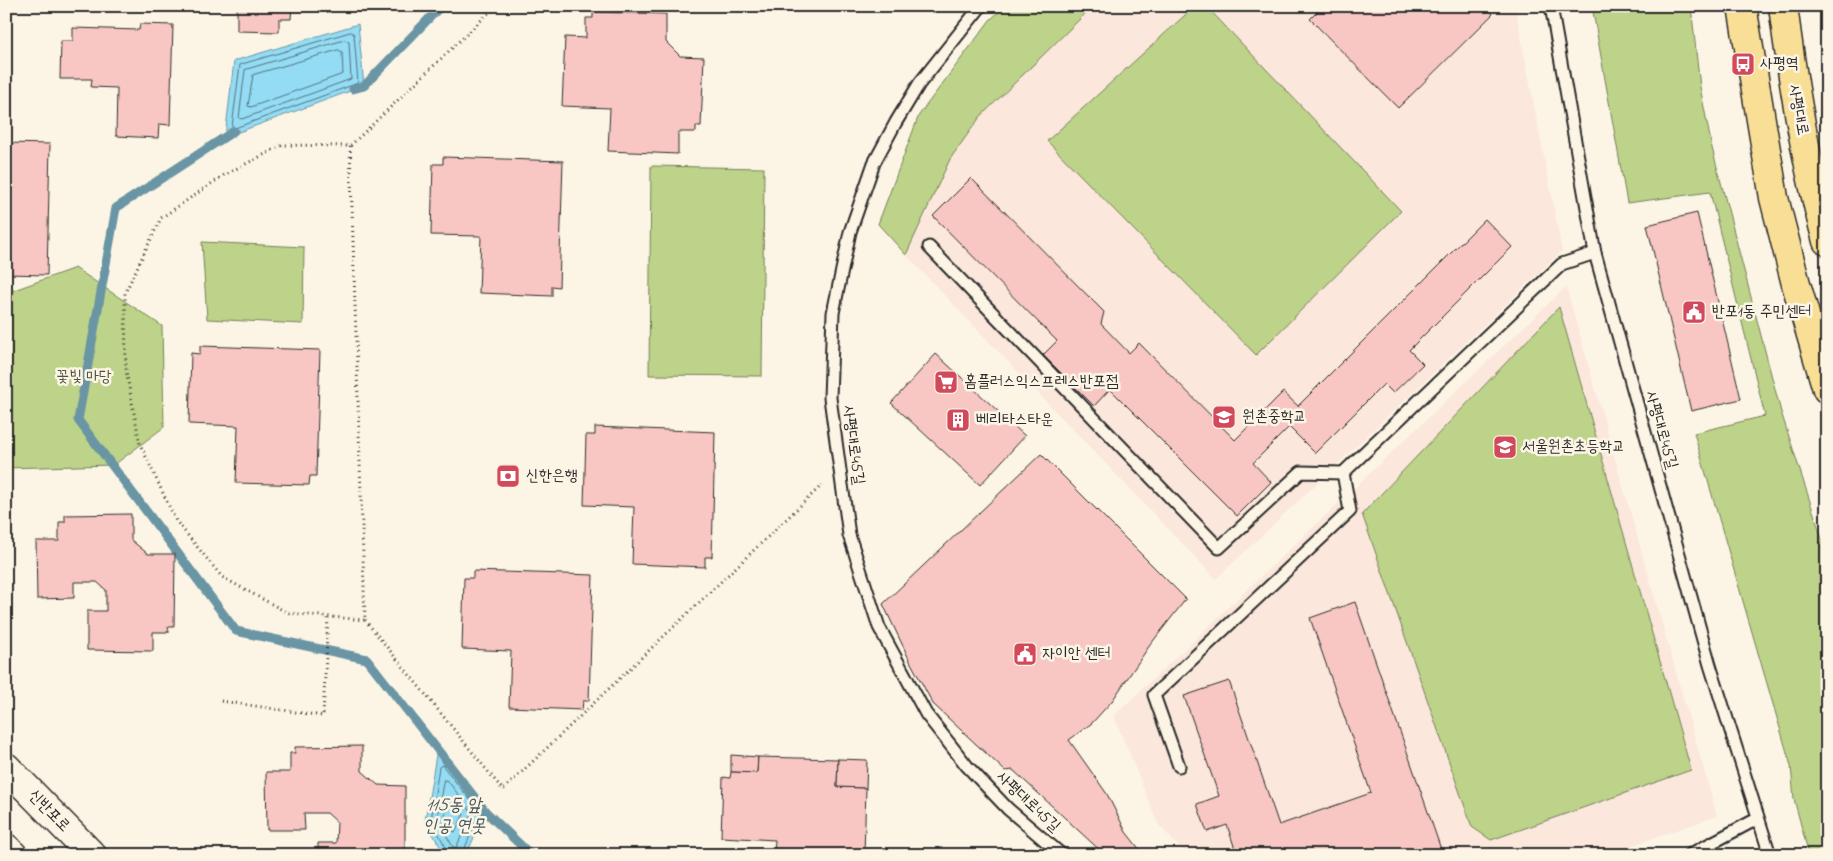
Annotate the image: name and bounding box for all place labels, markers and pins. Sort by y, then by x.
bus stop icon: 사평역 [1730,51,1756,77]
place label: 사평역 [1760,52,1799,76]
public building icon: 반포1동 주민센터 [1681,299,1707,325]
place label: 반포1동 주민센터 [1712,300,1811,324]
supermarket icon: 홈플러스익스프레스반포점 [933,369,959,395]
place label: 홈플러스익스프레스반포점 [964,370,1119,394]
school or university icon: 원촌중학교 [1211,404,1237,430]
place label: 원촌중학교 [1242,405,1306,429]
building icon: 베리타스타운 [945,407,971,433]
place label: 베리타스타운 [976,408,1053,432]
school or university icon: 서울원촌초등학교 [1492,434,1518,460]
place label: 서울원촌초등학교 [1522,435,1625,459]
bank icon: 신한은행 [495,463,521,489]
place label: 신한은행 [526,464,578,488]
public building icon: 자이안 센터 [1012,641,1038,667]
place label: 자이안 센터 [1042,642,1110,666]

